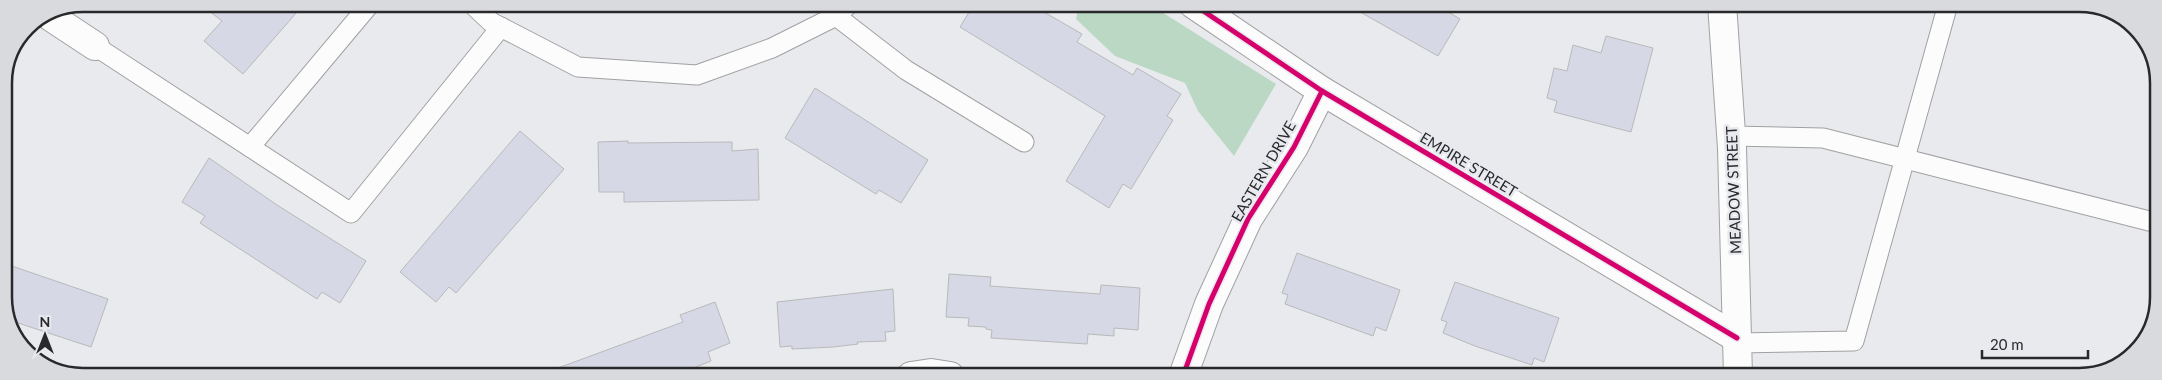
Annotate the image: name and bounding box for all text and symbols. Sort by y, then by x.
street label: EASTERN DRIVE [1227,118,1299,224]
street label: MEADOW STREET [1722,126,1744,254]
street label: EMPIRE STREET [1417,128,1521,200]
north arrow [20,310,70,360]
text: N [40,313,50,330]
scale bar [1982,328,2088,360]
text: 20 m [1990,335,2024,353]

